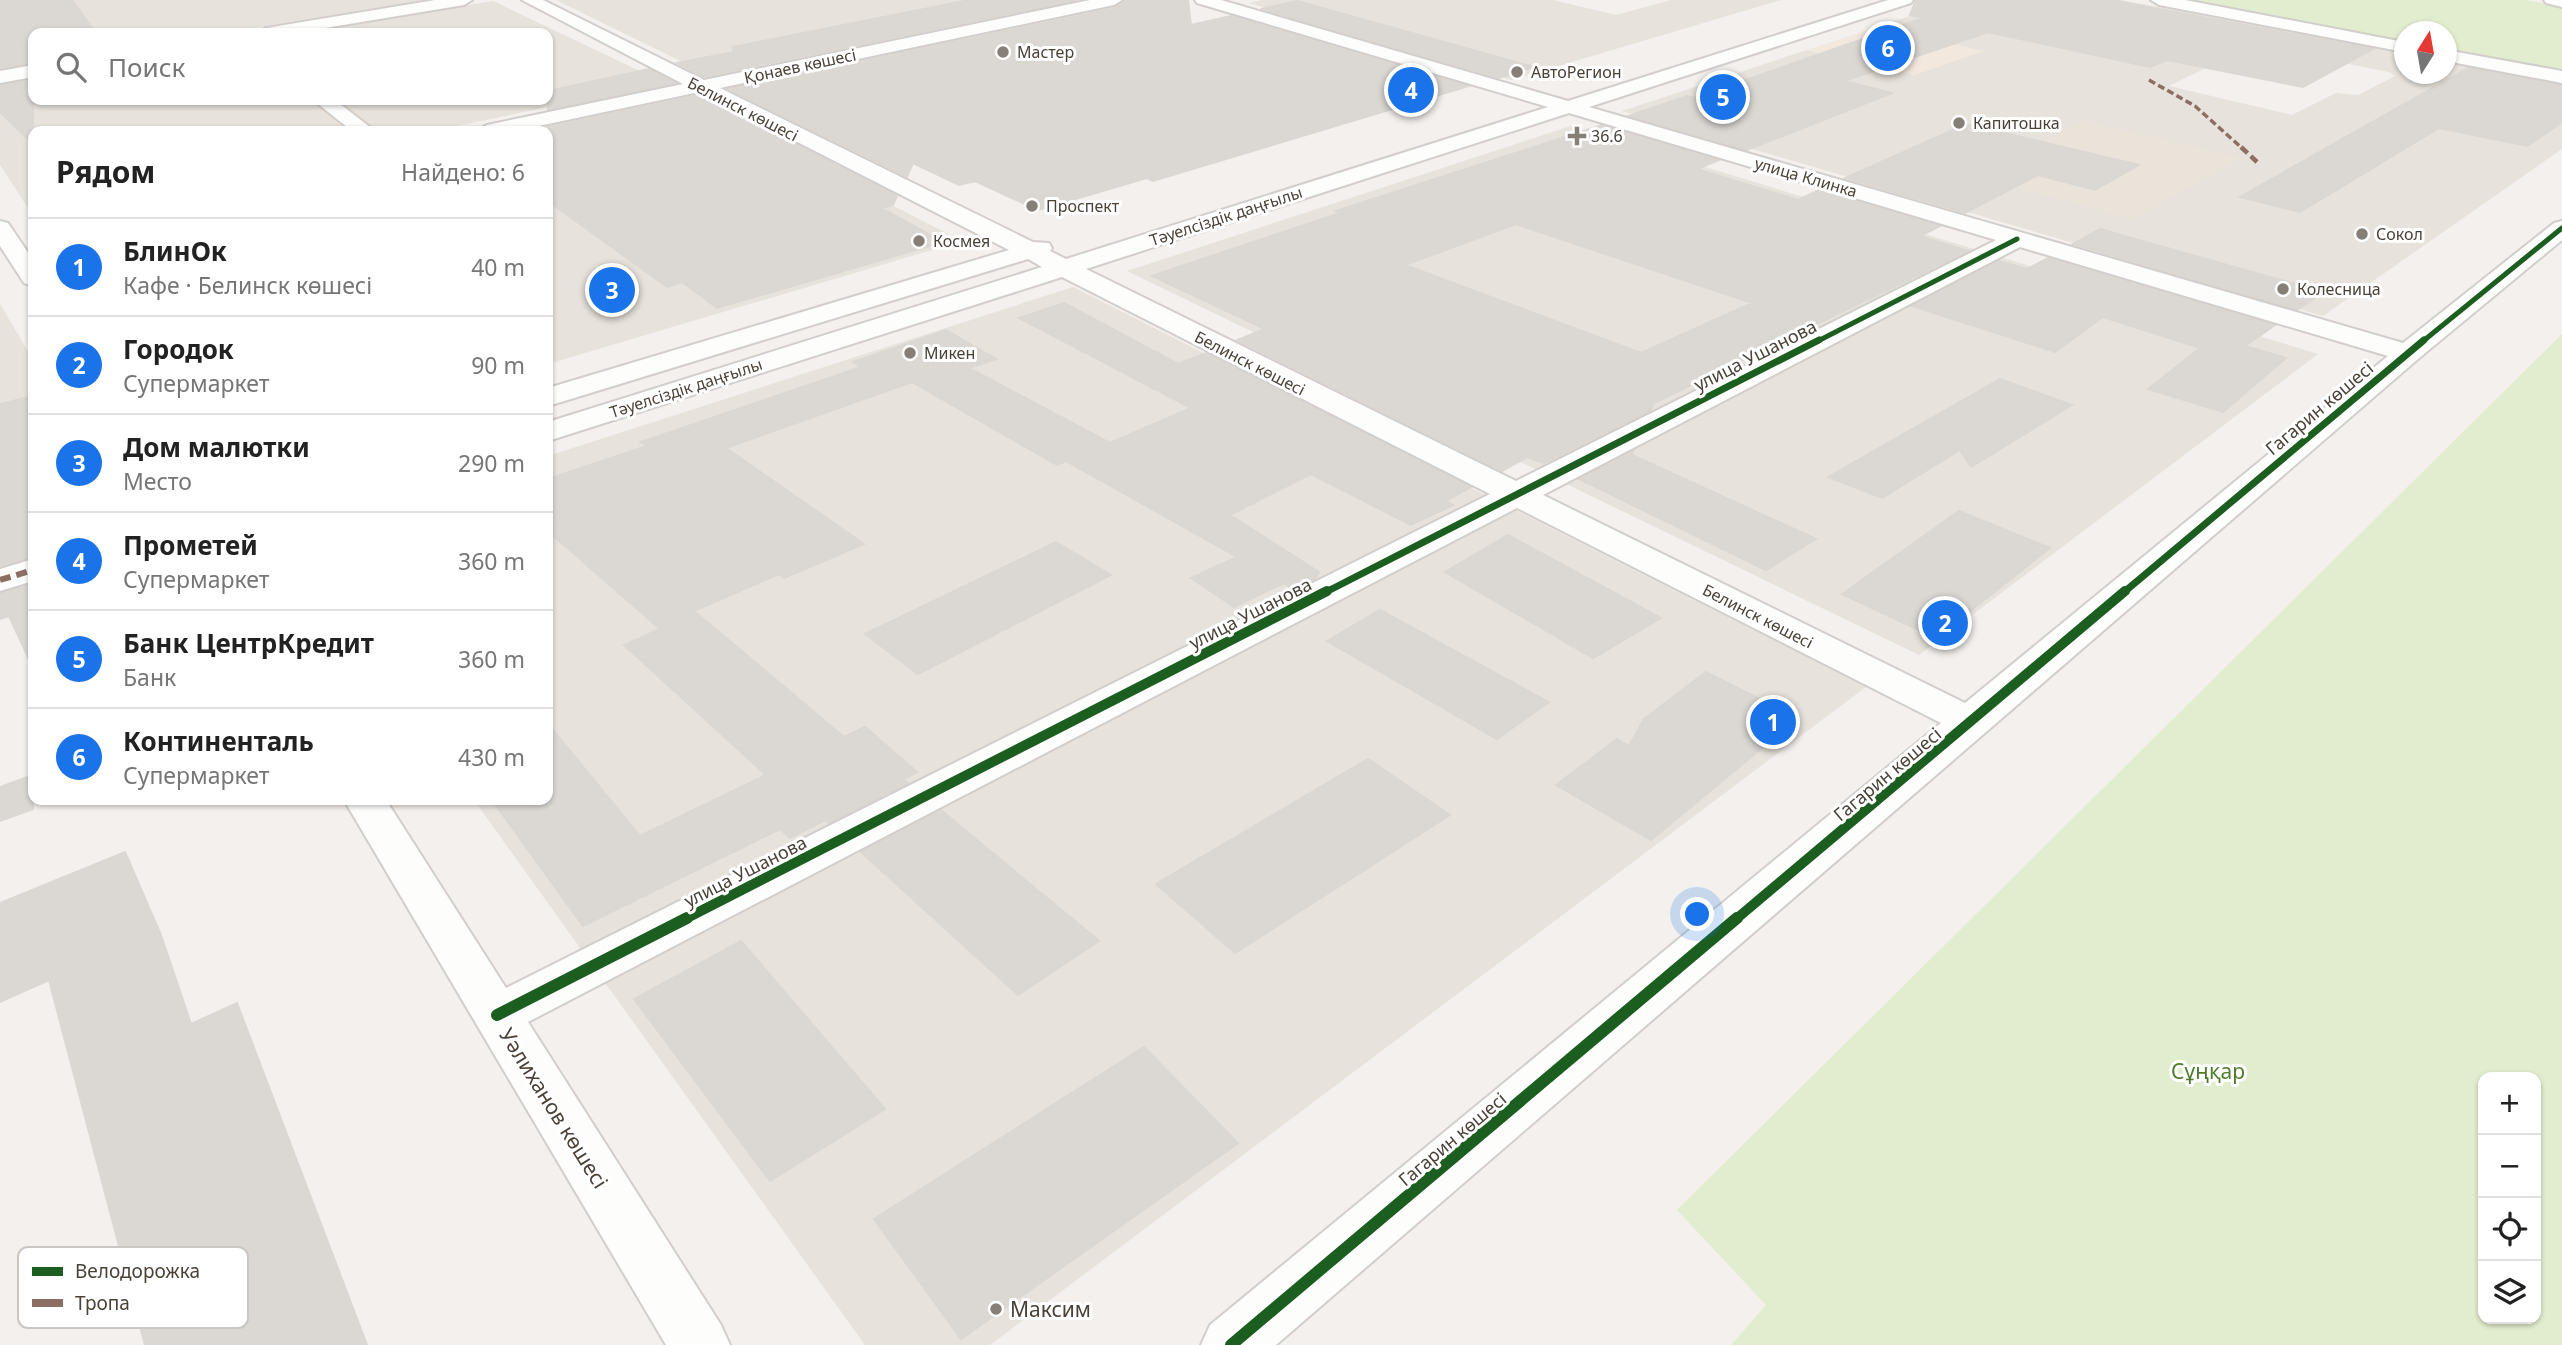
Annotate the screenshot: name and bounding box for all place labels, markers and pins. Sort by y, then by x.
pin: 6 [1865,22,1911,74]
place label: Мастер [1017,41,1074,63]
marker: Мастер [995,44,1011,60]
place label: АвтоРегион [1531,61,1621,83]
pin: 4 [1388,64,1434,116]
marker: АвтоРегион [1509,64,1525,80]
pin: 5 [1700,71,1746,123]
place label: Капитошка [1973,112,2060,134]
marker: Капитошка [1951,115,1967,131]
place label: 36.6 [1591,125,1623,147]
marker: 36.6 [1569,128,1585,144]
place label: Проспект [1046,195,1120,217]
marker: Проспект [1024,198,1040,214]
place label: Сокол [2376,223,2423,245]
marker: Сокол [2354,226,2370,242]
place label: Космея [933,230,990,252]
marker: Космея [911,233,927,249]
pin: 3 [589,264,635,316]
place label: Колесница [2297,278,2381,300]
marker: Колесница [2275,281,2291,297]
place label: Микен [924,342,975,364]
marker: Микен [902,345,918,361]
pin: 2 [1922,597,1968,649]
pin: 1 [1750,696,1796,748]
place label: Максим [1010,1295,1091,1323]
marker: Максим [988,1301,1004,1317]

